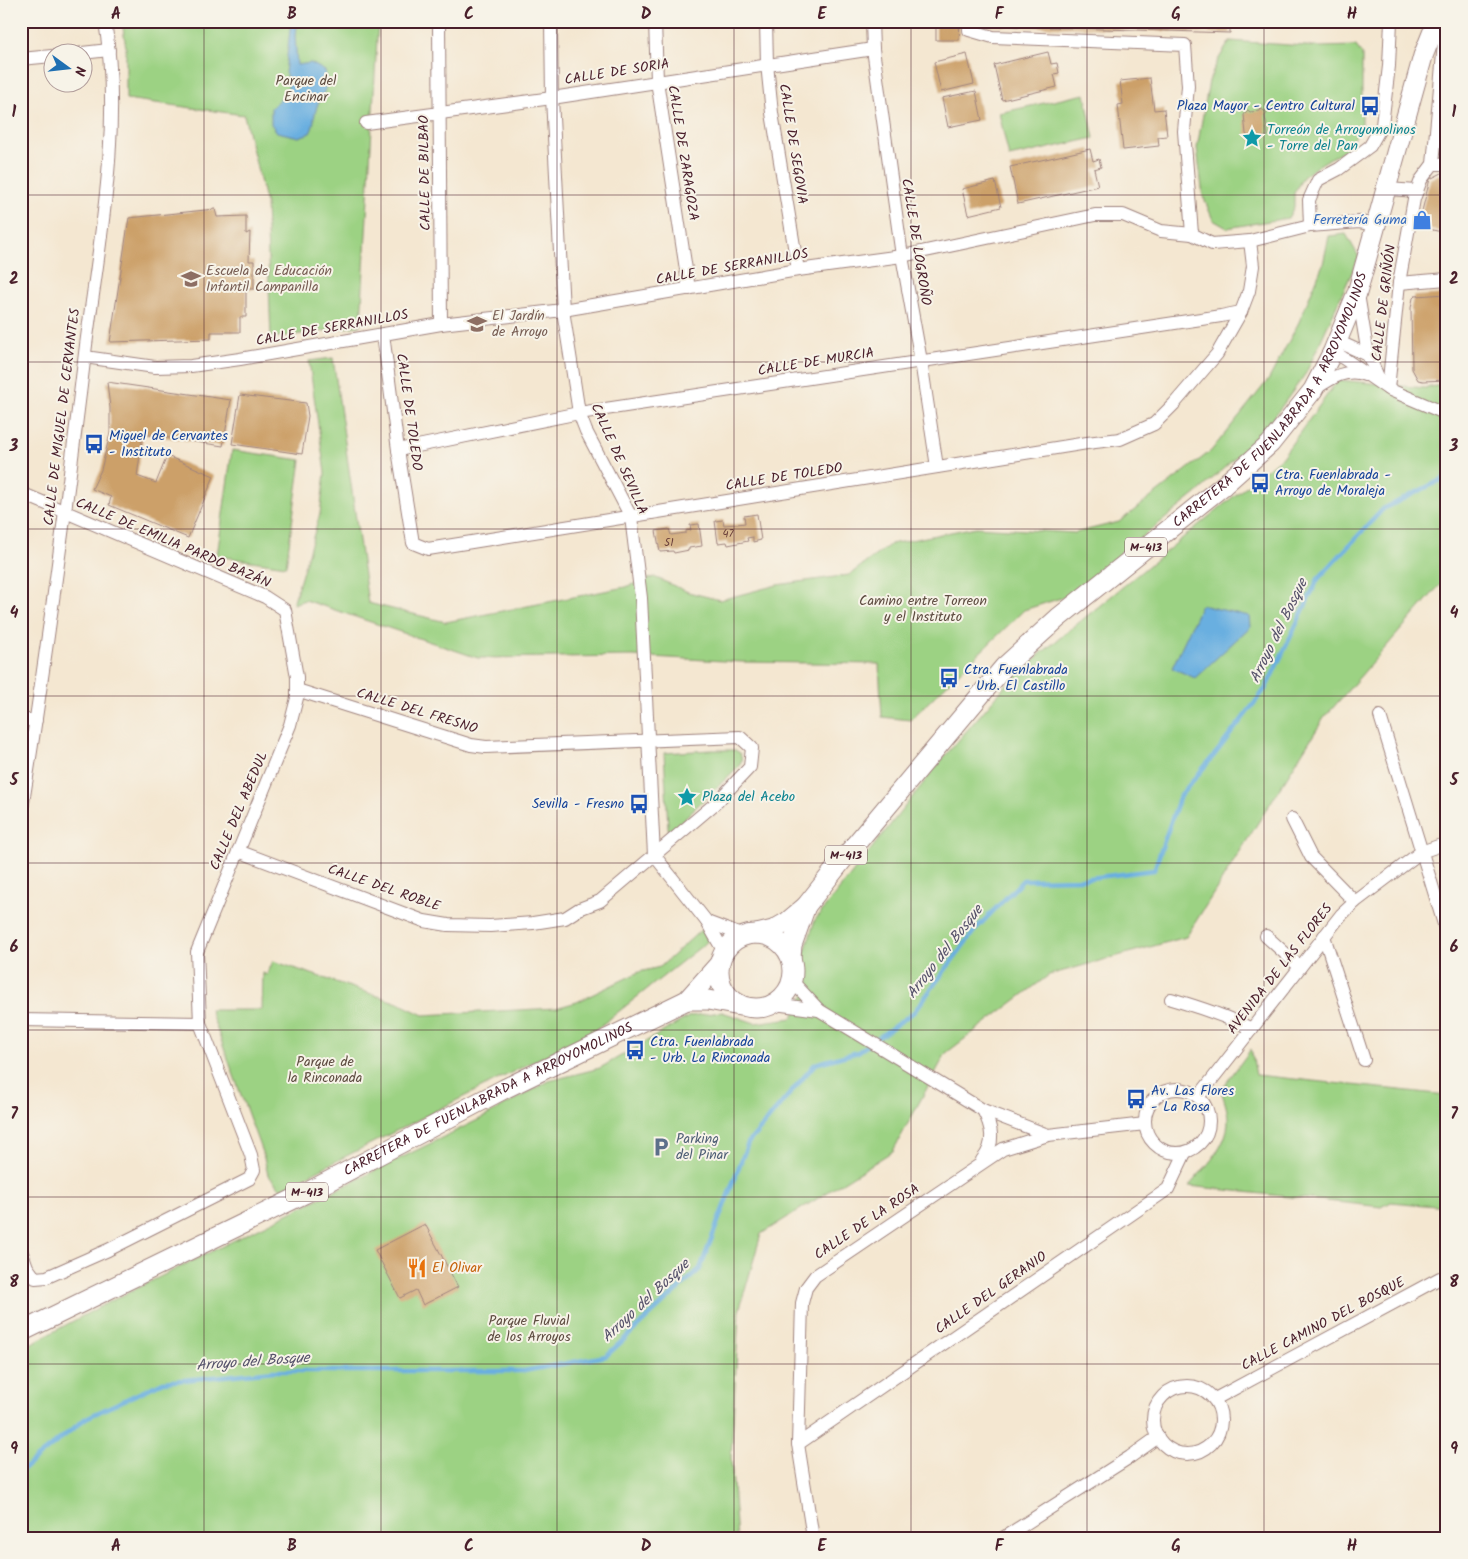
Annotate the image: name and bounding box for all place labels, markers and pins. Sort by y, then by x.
place label: Plaza Mayor - Centro Cultural [1177,95,1356,117]
bus stop icon: Plaza Mayor - Centro Cultural [1359,95,1381,117]
place label: Torreón de Arroyomolinos - Torre del Pan [1267,119,1416,157]
place icon: Torreón de Arroyomolinos - Torre del Pan [1241,127,1263,149]
place label: Ferretería Guma [1313,209,1407,231]
shop icon: Ferretería Guma [1411,209,1433,231]
place label: Escuela de Educación Infantil Campanilla [206,260,332,298]
school or university icon: Escuela de Educación Infantil Campanilla [180,268,202,290]
place label: El Jardín de Arroyo [492,305,548,343]
school or university icon: El Jardín de Arroyo [466,313,488,335]
place label: Miguel de Cervantes - Instituto [109,425,228,463]
bus stop icon: Miguel de Cervantes - Instituto [83,433,105,455]
place label: Ctra. Fuenlabrada - Arroyo de Moraleja [1275,464,1391,502]
bus stop icon: Ctra. Fuenlabrada - Arroyo de Moraleja [1249,472,1271,494]
place label: Ctra. Fuenlabrada - Urb. El Castillo [964,659,1068,697]
bus stop icon: Ctra. Fuenlabrada - Urb. El Castillo [938,667,960,689]
place icon: Plaza del Acebo [676,786,698,808]
place label: Plaza del Acebo [702,786,795,808]
place label: Sevilla - Fresno [532,793,624,815]
bus stop icon: Sevilla - Fresno [628,793,650,815]
place label: Ctra. Fuenlabrada - Urb. La Rinconada [650,1031,770,1069]
bus stop icon: Ctra. Fuenlabrada - Urb. La Rinconada [624,1039,646,1061]
place label: Av. Las Flores - La Rosa [1151,1080,1234,1118]
bus stop icon: Av. Las Flores - La Rosa [1125,1088,1147,1110]
place label: Parking del Pinar [676,1128,729,1166]
parking icon: Parking del Pinar [650,1136,672,1158]
restaurant icon: El Olivar [406,1257,428,1279]
place label: El Olivar [432,1257,483,1279]

